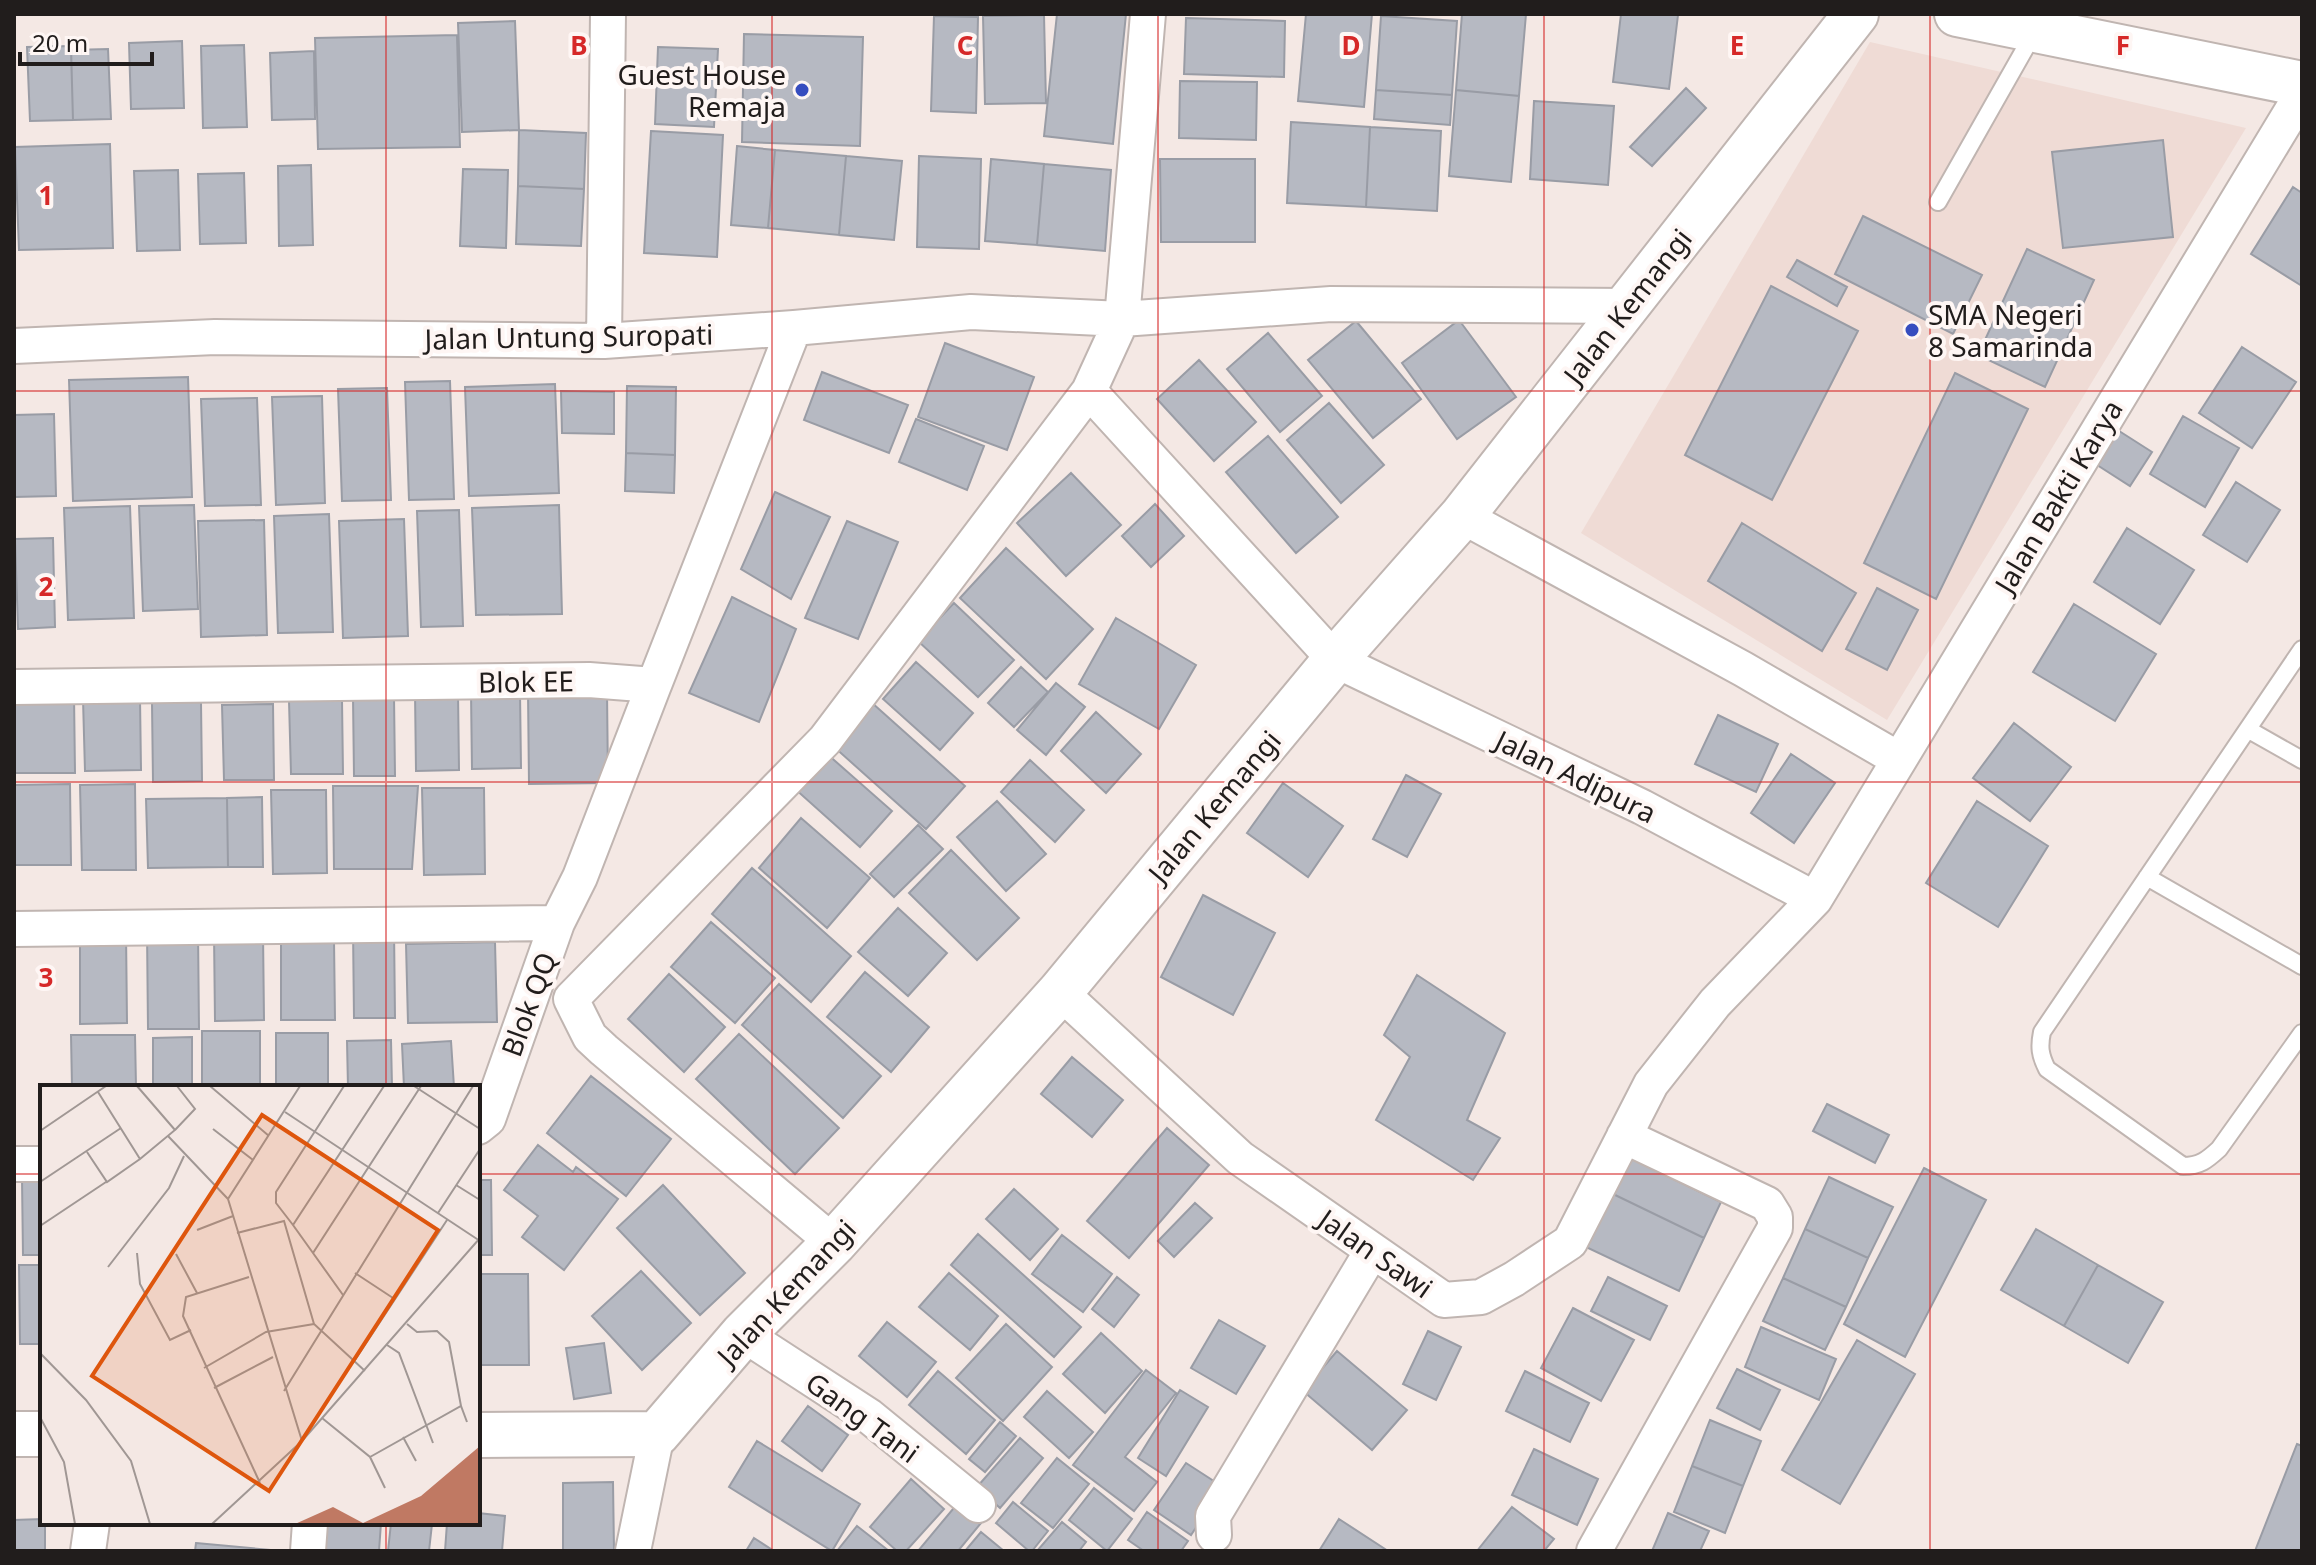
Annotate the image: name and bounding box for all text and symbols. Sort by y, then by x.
scale bar [20,16,152,66]
text: 20 m [32,26,88,59]
text: B [570,27,588,63]
text: C [957,27,973,63]
text: D [1341,27,1361,63]
text: E [1730,27,1744,63]
text: F [2116,27,2130,63]
place label: Guest House Remaja [618,55,786,125]
marker: Guest House Remaja [793,81,811,99]
text: 1 [39,177,53,213]
street label: Jalan Kemangi [1552,220,1700,394]
place label: SMA Negeri 8 Samarinda [1928,295,2093,365]
street label: Jalan Untung Suropati [421,314,714,358]
marker: SMA Negeri 8 Samarinda [1903,321,1921,339]
street label: Jalan Bakti Karya [1984,392,2131,602]
text: 2 [39,568,54,604]
street label: Blok EE [478,661,574,701]
street label: Jalan Adipura [1487,719,1663,831]
street label: Jalan Kemangi [1137,722,1289,892]
street label: Blok QQ [492,947,564,1061]
text: 3 [39,959,53,995]
inset map [40,1085,480,1525]
street label: Jalan Sawi [1309,1198,1441,1306]
street label: Jalan Kemangi [706,1210,864,1376]
street label: Gang Tani [799,1363,927,1471]

